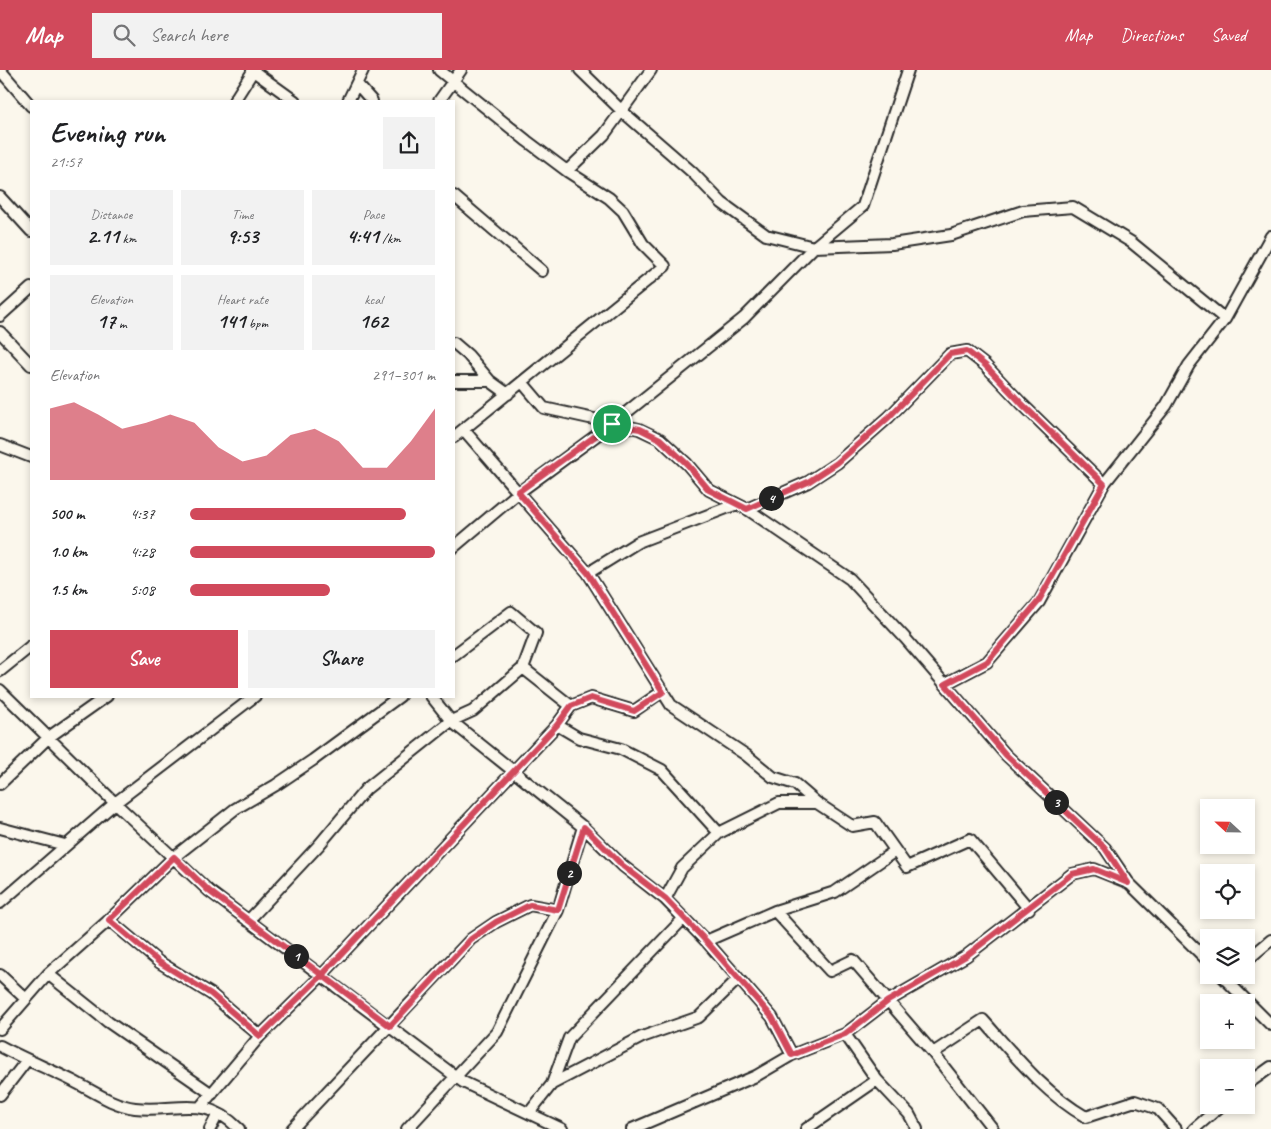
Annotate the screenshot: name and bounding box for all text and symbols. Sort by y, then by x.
search box [92,13,442,58]
text: Map [25,20,62,50]
icon: search [110,21,138,49]
text: Search here [150,23,228,47]
text: Map [1065,24,1092,46]
text: Directions [1120,24,1183,46]
text: Saved [1211,24,1246,46]
text: Evening run [50,115,165,150]
button: share [383,117,435,169]
text: 21:57 [50,152,82,172]
text: Distance [91,206,132,223]
text: Time [232,206,253,223]
text: Pace [363,206,384,223]
text: 2.11 [87,223,119,249]
text: 9:53 [227,223,258,249]
text: 4:41 [346,223,379,249]
text: km [119,230,136,247]
text: /km [379,230,401,247]
text: Elevation [90,291,133,308]
text: Heart rate [217,291,268,308]
text: kcal [364,291,383,308]
text: 17 [96,308,115,334]
text: 141 [217,308,245,334]
text: 162 [359,308,388,334]
text: m [115,315,127,332]
text: bpm [245,315,268,332]
text: Elevation [50,365,99,385]
text: 291–301 m [372,365,435,385]
pin [591,403,633,445]
icon: arrive [598,410,626,438]
pin: 4 [758,486,784,510]
text: 4 [768,490,775,507]
text: 500 m [50,504,84,524]
text: 4:37 [130,504,155,524]
text: 1.0 km [50,542,87,562]
text: 4:28 [130,542,155,562]
text: 1.5 km [50,580,87,600]
text: 5:08 [130,580,155,600]
button: Save [50,630,238,688]
button: Share [248,630,435,688]
pin: 3 [1044,790,1068,814]
text: 3 [1053,794,1060,811]
north arrow [1200,799,1255,854]
map controls [1200,799,1255,1114]
pin: 2 [556,860,582,886]
button: locate [1200,864,1255,919]
text: 2 [566,865,573,882]
button: layers [1200,929,1255,984]
pin: 1 [284,944,308,968]
text: 1 [293,948,300,965]
button: + [1200,994,1255,1049]
button: − [1200,1059,1255,1114]

